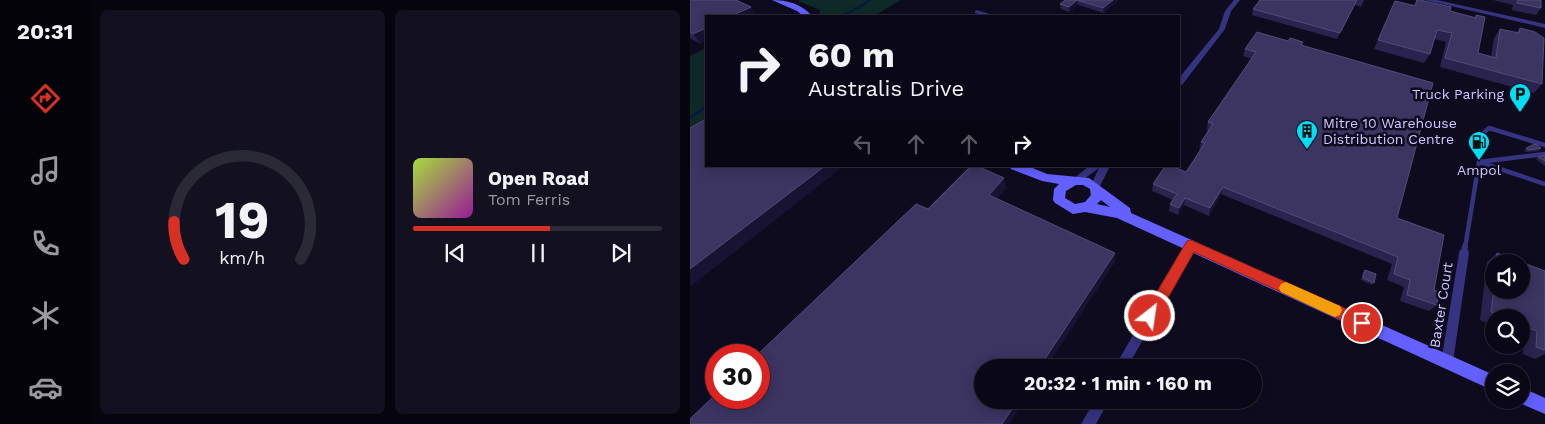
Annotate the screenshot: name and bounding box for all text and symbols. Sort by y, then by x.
text: 20:31 [17,19,73,44]
text: 60 m [808,34,895,76]
icon: right [725,35,790,100]
text: Australis Drive [808,76,964,101]
icon: directions [28,81,63,116]
parking icon: Truck Parking [1508,82,1532,113]
place label: Truck Parking [1412,86,1505,102]
place label: Mitre 10 Warehouse Distribution Centre [1323,115,1457,147]
building icon: Mitre 10 Warehouse Distribution Centre [1295,119,1319,150]
icon: left [849,130,877,158]
icon: ahead [902,130,930,158]
icon: ahead [955,130,983,158]
icon: right [1008,130,1036,158]
fuel station icon: Ampol [1467,130,1491,161]
icon: music [28,153,63,188]
place label: Ampol [1457,162,1502,178]
text: Open Road [488,167,589,190]
text: 19 [215,190,270,251]
text: Tom Ferris [488,190,570,209]
icon: phone [28,226,63,261]
icon: previous [441,239,469,267]
icon: pause [524,239,552,267]
icon: next [607,239,635,267]
text: km/h [219,247,266,268]
map controls [1485,254,1530,409]
button: sound [1485,254,1530,299]
street label: Baxter Court [1426,261,1456,349]
position arrow [1123,289,1175,341]
icon: climate [28,298,63,333]
pin [1341,302,1383,344]
icon: arrive [1348,309,1376,337]
button: search [1485,309,1530,354]
speed limit sign: 30 [705,344,770,409]
button: layers [1485,364,1530,409]
icon: car [28,370,63,405]
text: 20:32 · 1 min · 160 m [1024,372,1212,395]

